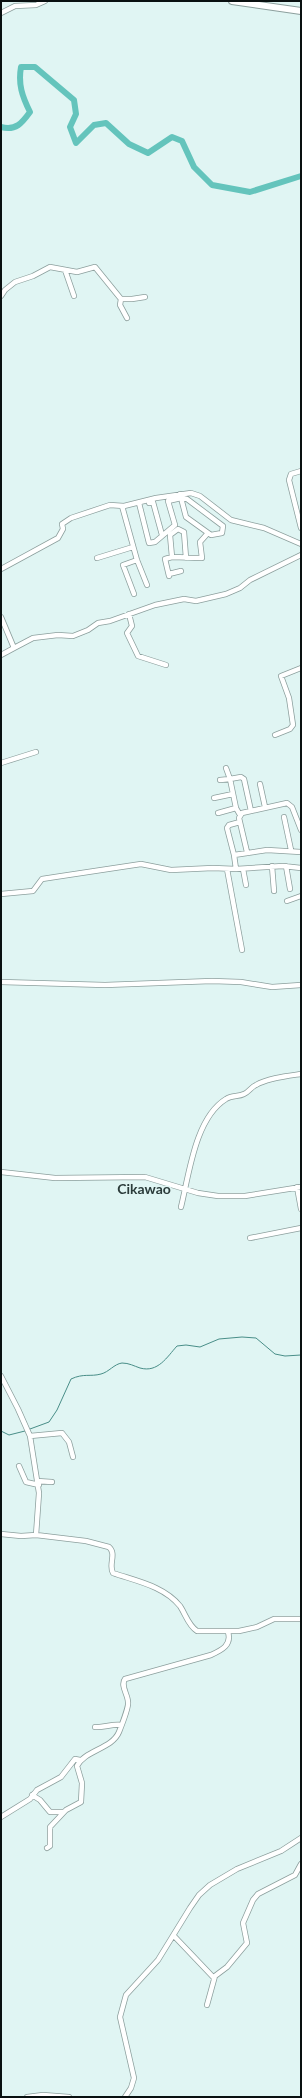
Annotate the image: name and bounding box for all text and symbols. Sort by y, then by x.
district label: Cikawao [117,1180,171,1197]

